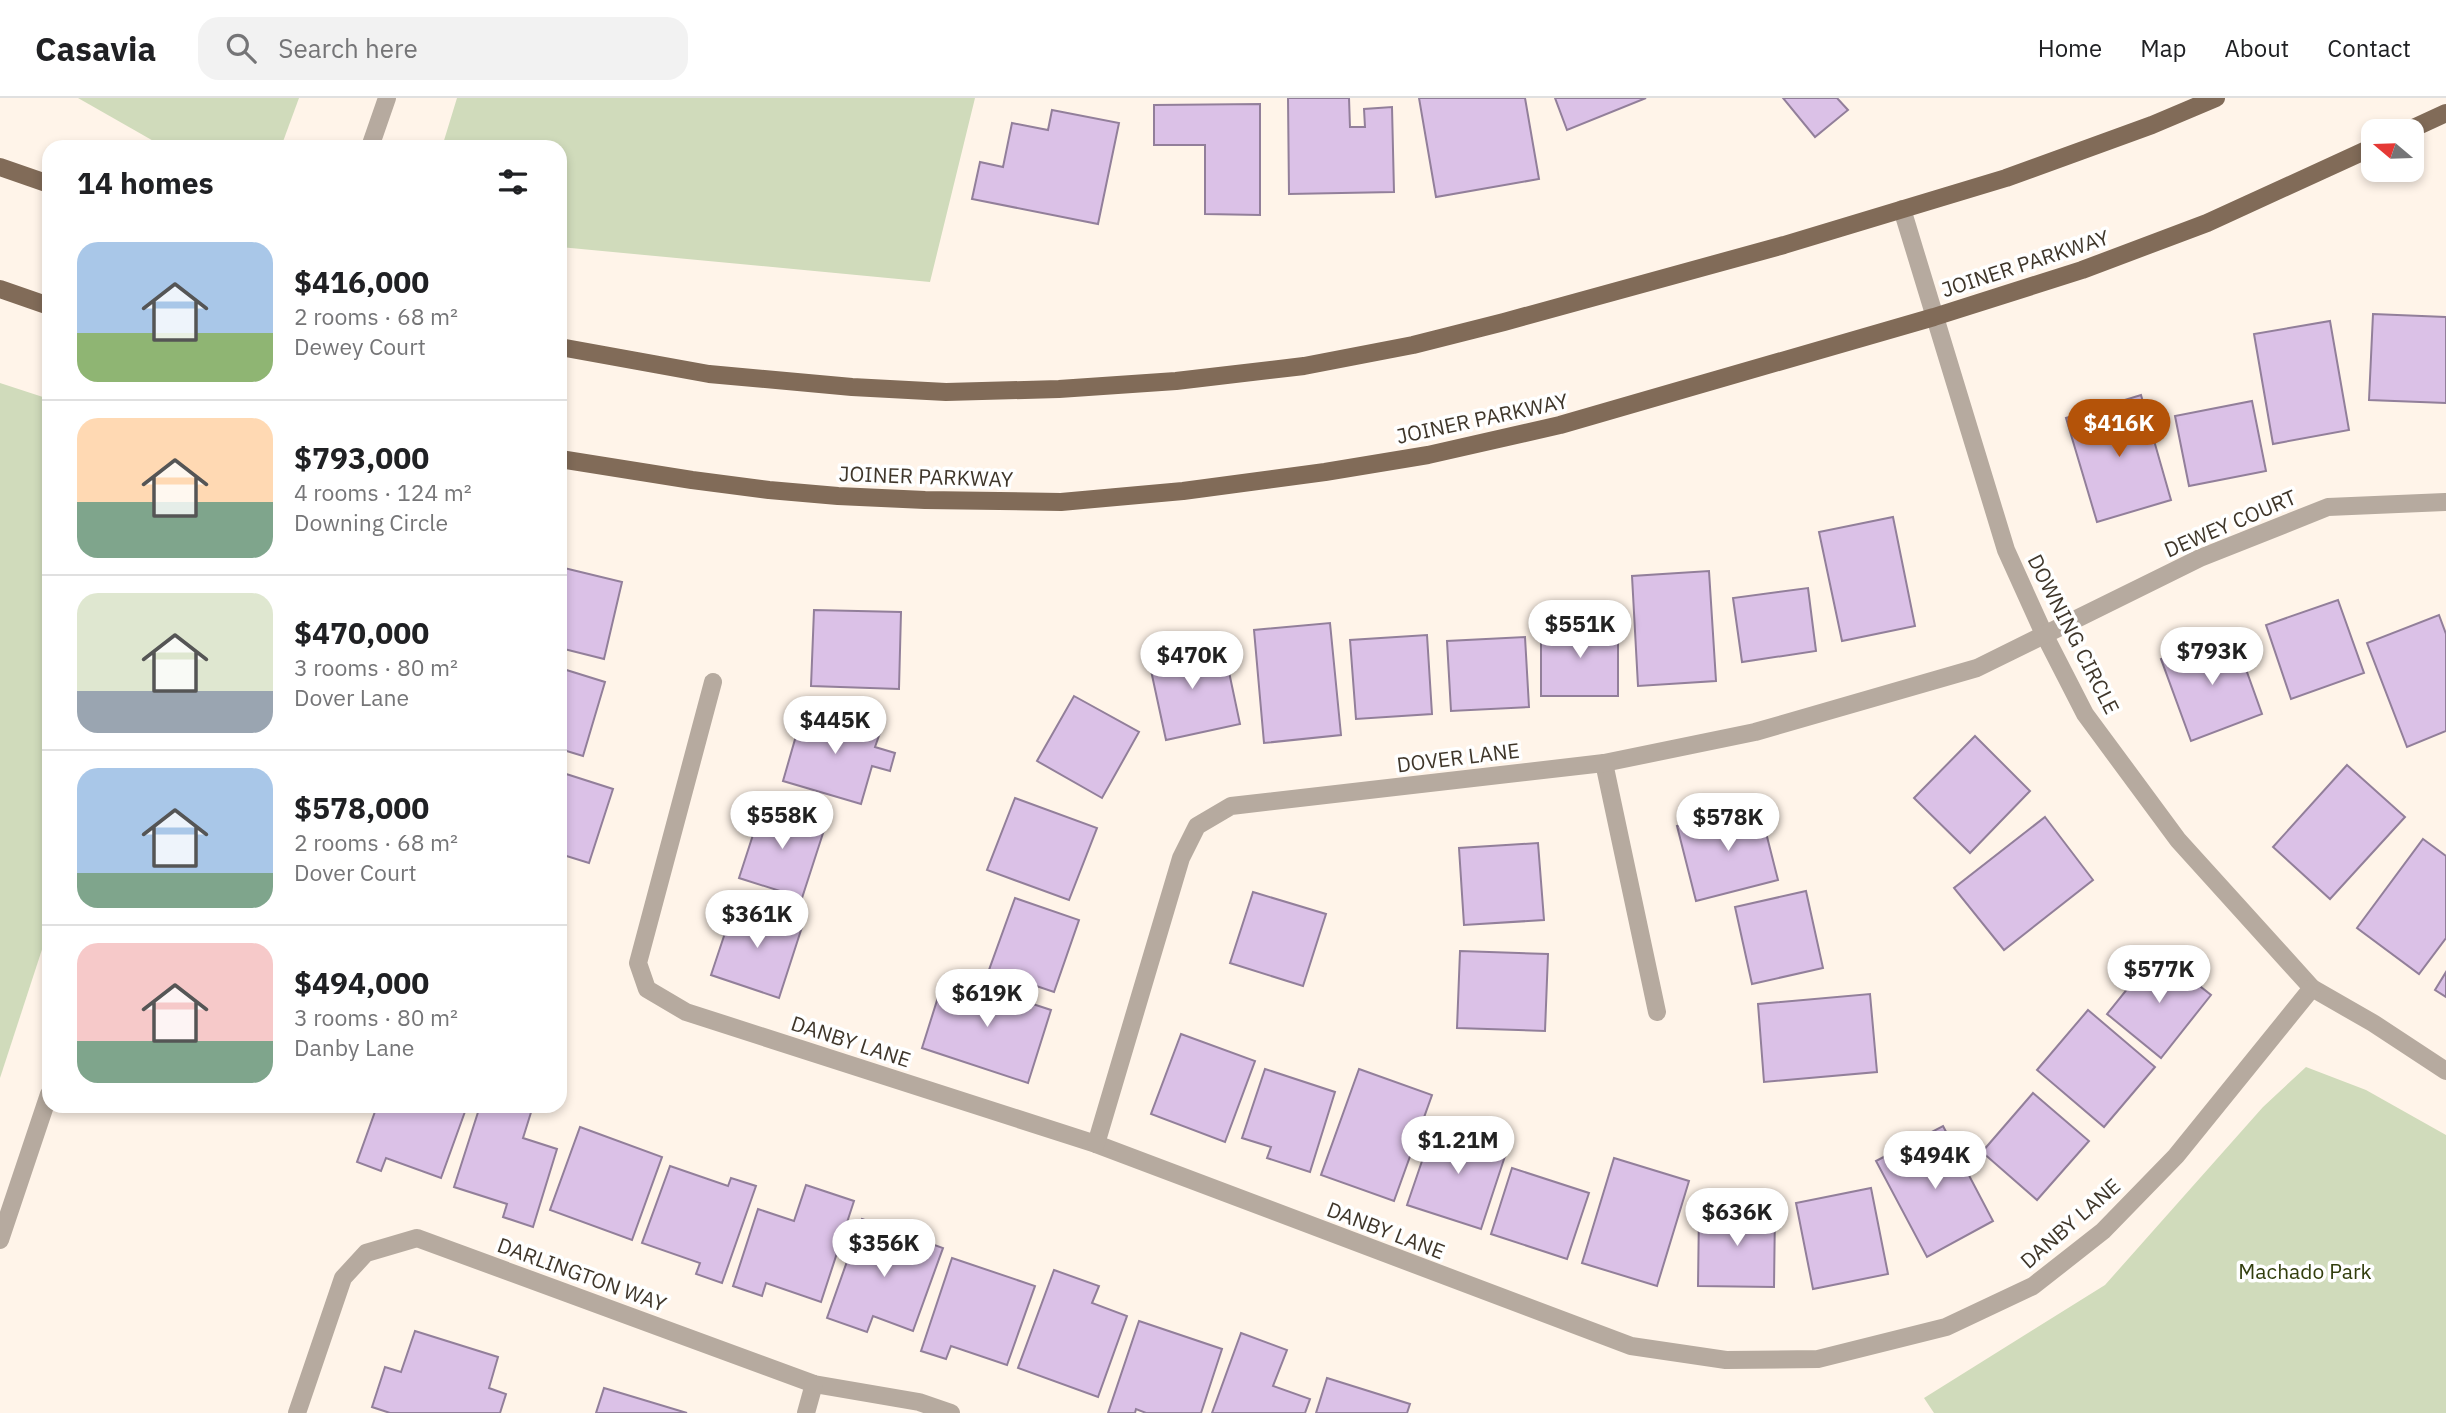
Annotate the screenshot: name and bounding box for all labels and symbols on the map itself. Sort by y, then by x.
north arrow [2361,119,2424,182]
street label: JOINER PARKWAY [1938,223,2113,303]
street label: JOINER PARKWAY [1394,386,1571,450]
pin: $416K [2070,400,2168,459]
street label: JOINER PARKWAY [838,459,1014,493]
street label: DEWEY COURT [2160,483,2300,563]
street label: DOWNING CIRCLE [2022,549,2126,719]
pin: $551K [1531,601,1629,660]
pin: $793K [2163,628,2261,687]
pin: $470K [1143,632,1241,691]
pin: $445K [786,696,884,756]
street label: DOVER LANE [1395,736,1521,778]
pin: $558K [733,792,831,851]
pin: $578K [1679,794,1777,853]
pin: $361K [708,890,806,950]
pin: $577K [2110,946,2208,1005]
pin: $619K [938,970,1036,1029]
street label: DANBY LANE [788,1009,914,1073]
pin: $1.21M [1401,1116,1515,1176]
pin: $494K [1886,1132,1984,1191]
street label: DANBY LANE [2014,1172,2126,1274]
pin: $636K [1688,1188,1786,1248]
street label: DANBY LANE [1323,1195,1449,1265]
pin: $356K [835,1220,933,1279]
street label: DARLINGTON WAY [494,1230,671,1318]
park label: Machado Park [2238,1257,2372,1285]

